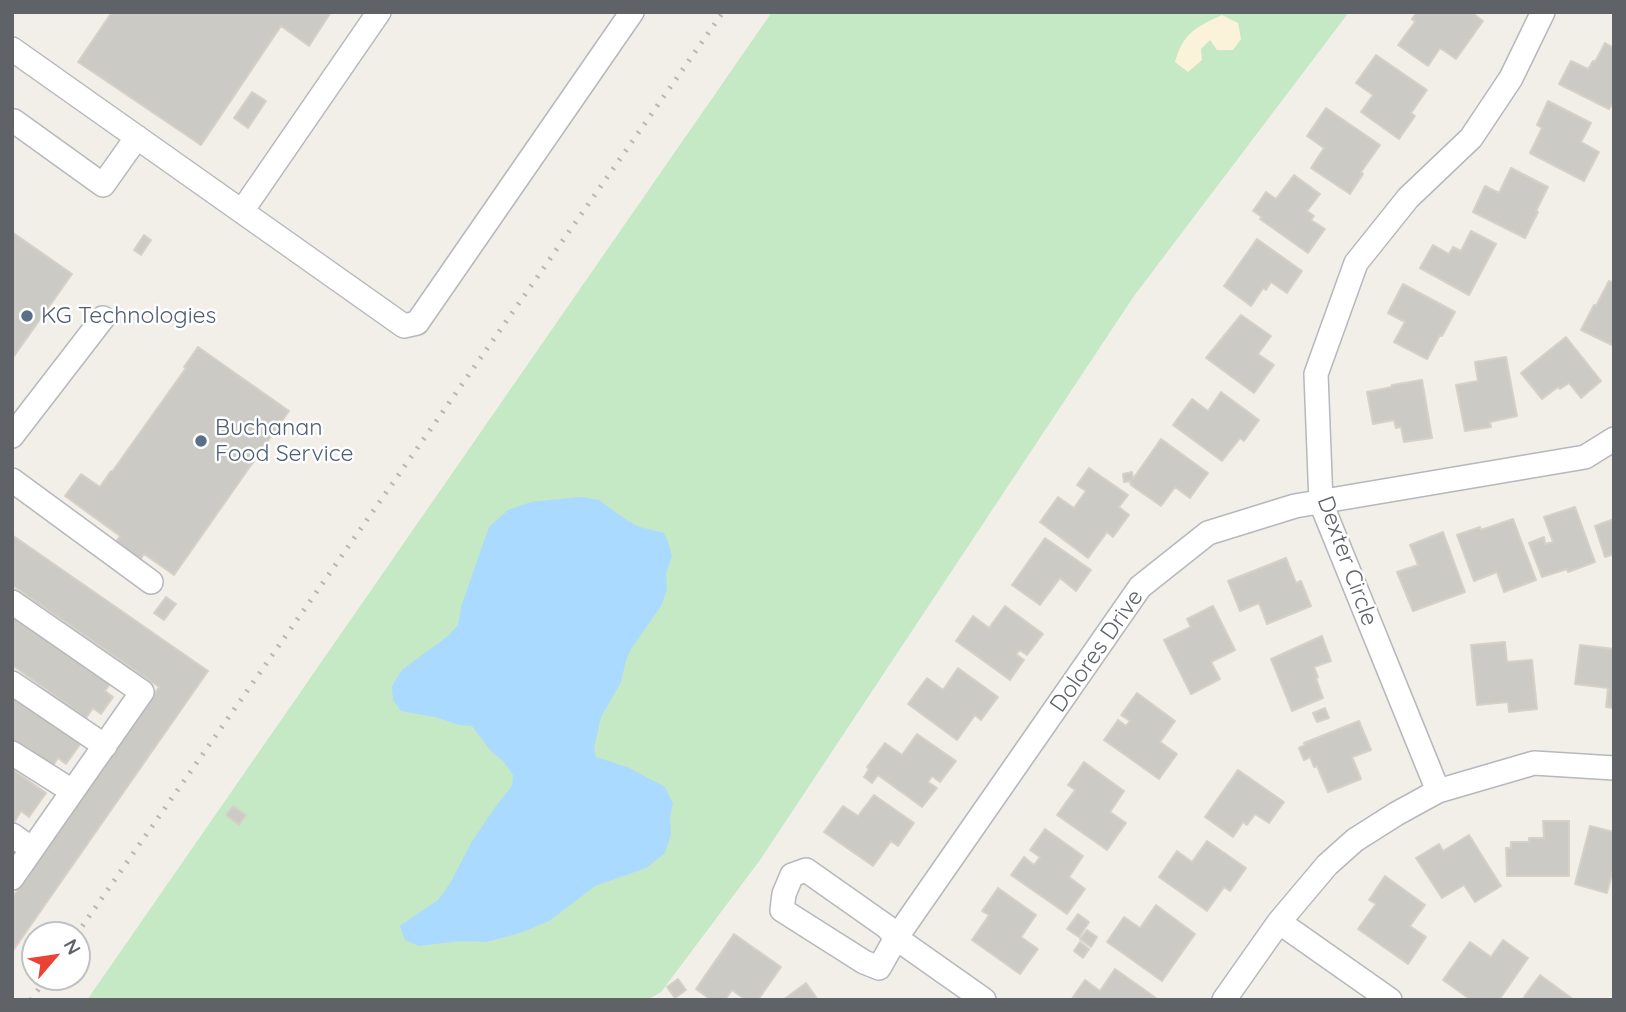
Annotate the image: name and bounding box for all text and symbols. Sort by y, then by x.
place label: KG Technologies [41,302,216,330]
marker: KG Technologies [19,308,35,324]
place label: Buchanan Food Service [215,414,354,468]
marker: Buchanan Food Service [193,433,209,449]
street label: Dexter Circle [1311,492,1383,630]
street label: Dolores Drive [1045,584,1149,718]
north arrow [21,921,91,991]
text: N [59,935,86,959]

